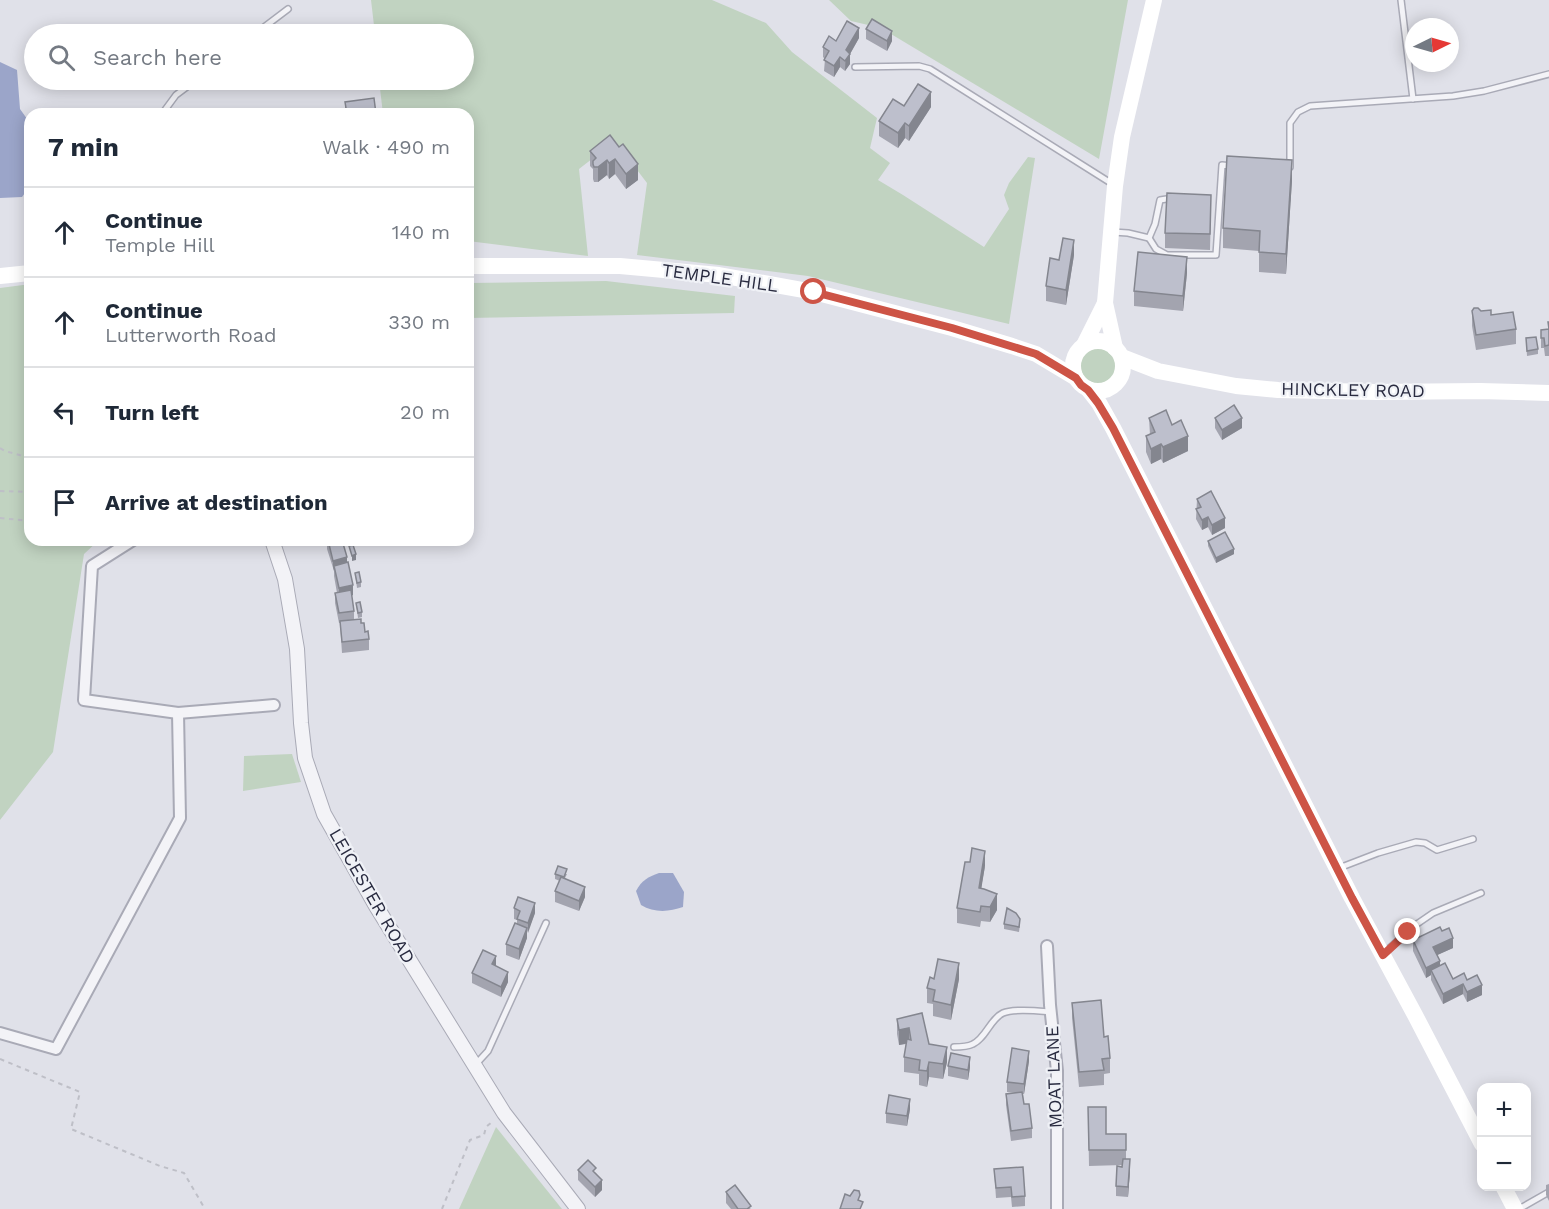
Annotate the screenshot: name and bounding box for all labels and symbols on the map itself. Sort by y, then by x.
north arrow [1405,18,1459,72]
street label: TEMPLE HILL [661,259,780,296]
route start [800,278,826,304]
street label: HINCKLEY ROAD [1281,378,1425,401]
street label: LEICESTER ROAD [325,824,420,967]
route end [1394,918,1420,944]
street label: MOAT LANE [1041,1025,1066,1129]

